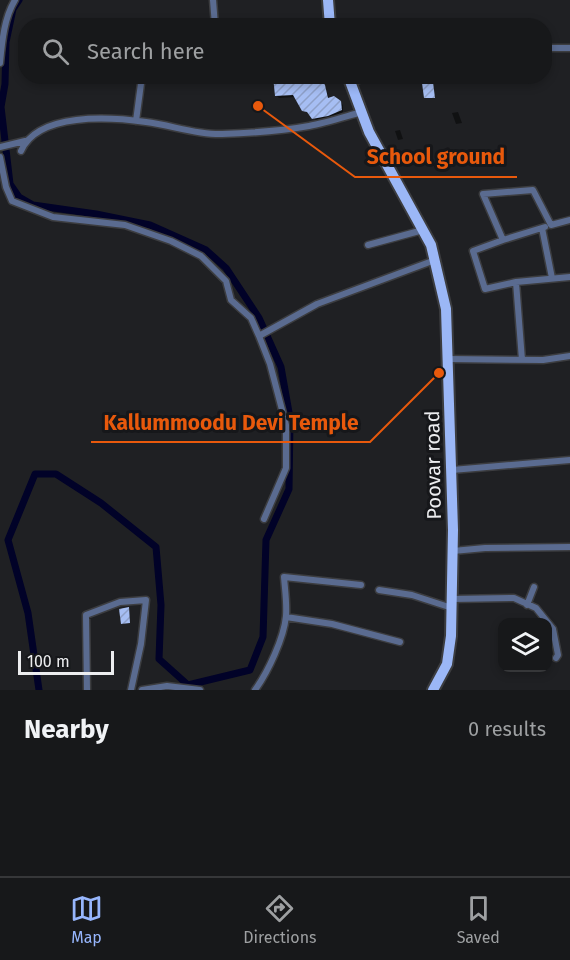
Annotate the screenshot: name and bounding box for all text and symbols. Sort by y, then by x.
search box [18,18,552,84]
icon: search [39,35,72,68]
text: Search here [87,38,205,65]
callout: School ground [355,138,517,177]
text: School ground [367,144,505,170]
callout: Kallummoodu Devi Temple [91,403,370,442]
text: Kallummoodu Devi Temple [103,410,359,436]
street label: Poovar road [420,410,446,520]
map controls [498,618,552,672]
button: layers [498,618,552,672]
scale bar [18,648,114,676]
text: 100 m [27,652,70,671]
text: Nearby [24,714,109,745]
text: 0 results [468,717,546,741]
tab: Map [70,892,103,947]
tab: Directions [243,892,317,947]
tab: Saved [457,892,500,947]

